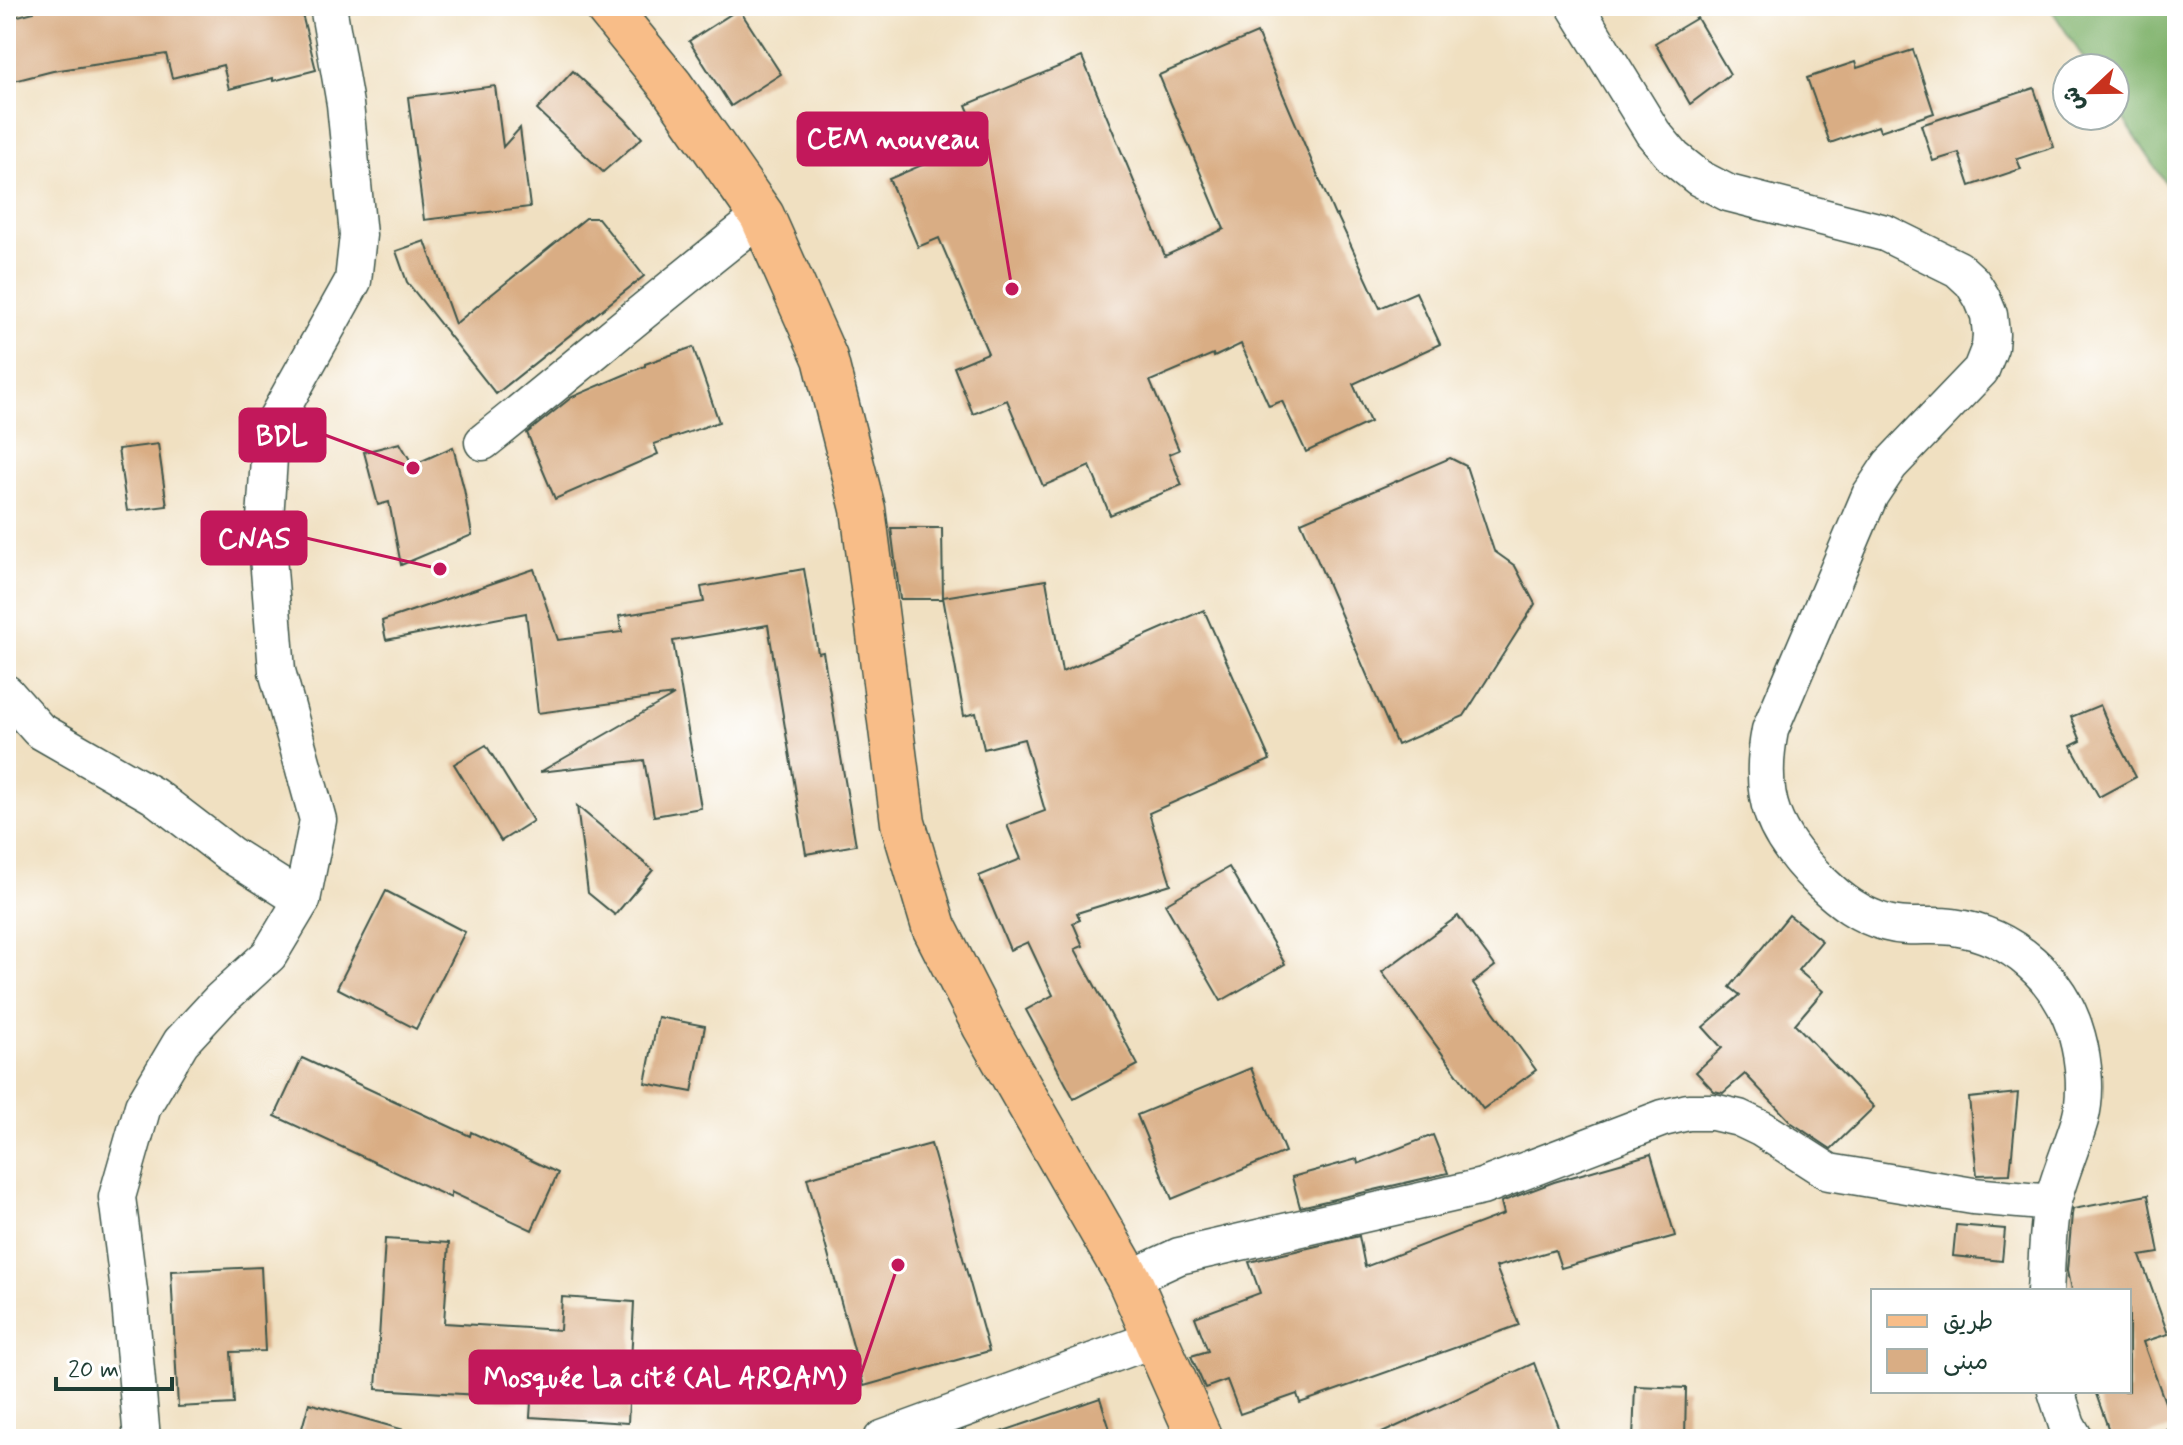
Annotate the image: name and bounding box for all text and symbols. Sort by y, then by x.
north arrow [2051,52,2131,132]
text: ش [2057,82,2092,115]
callout: CEM nouveau [798,113,987,165]
text: CEM nouveau [806,122,980,159]
callout: BDL [240,409,325,461]
text: BDL [256,419,309,456]
callout: CNAS [202,512,306,564]
text: CNAS [218,522,290,559]
legend [1871,1289,2131,1393]
text: طريق [1943,1307,1993,1338]
scale bar [56,1341,172,1391]
text: مبنى [1943,1347,1988,1378]
callout: Mosquée La cité (AL ARQAM) [470,1351,860,1403]
text: 20 m [68,1355,119,1386]
text: Mosquée La cité (AL ARQAM) [483,1361,847,1398]

